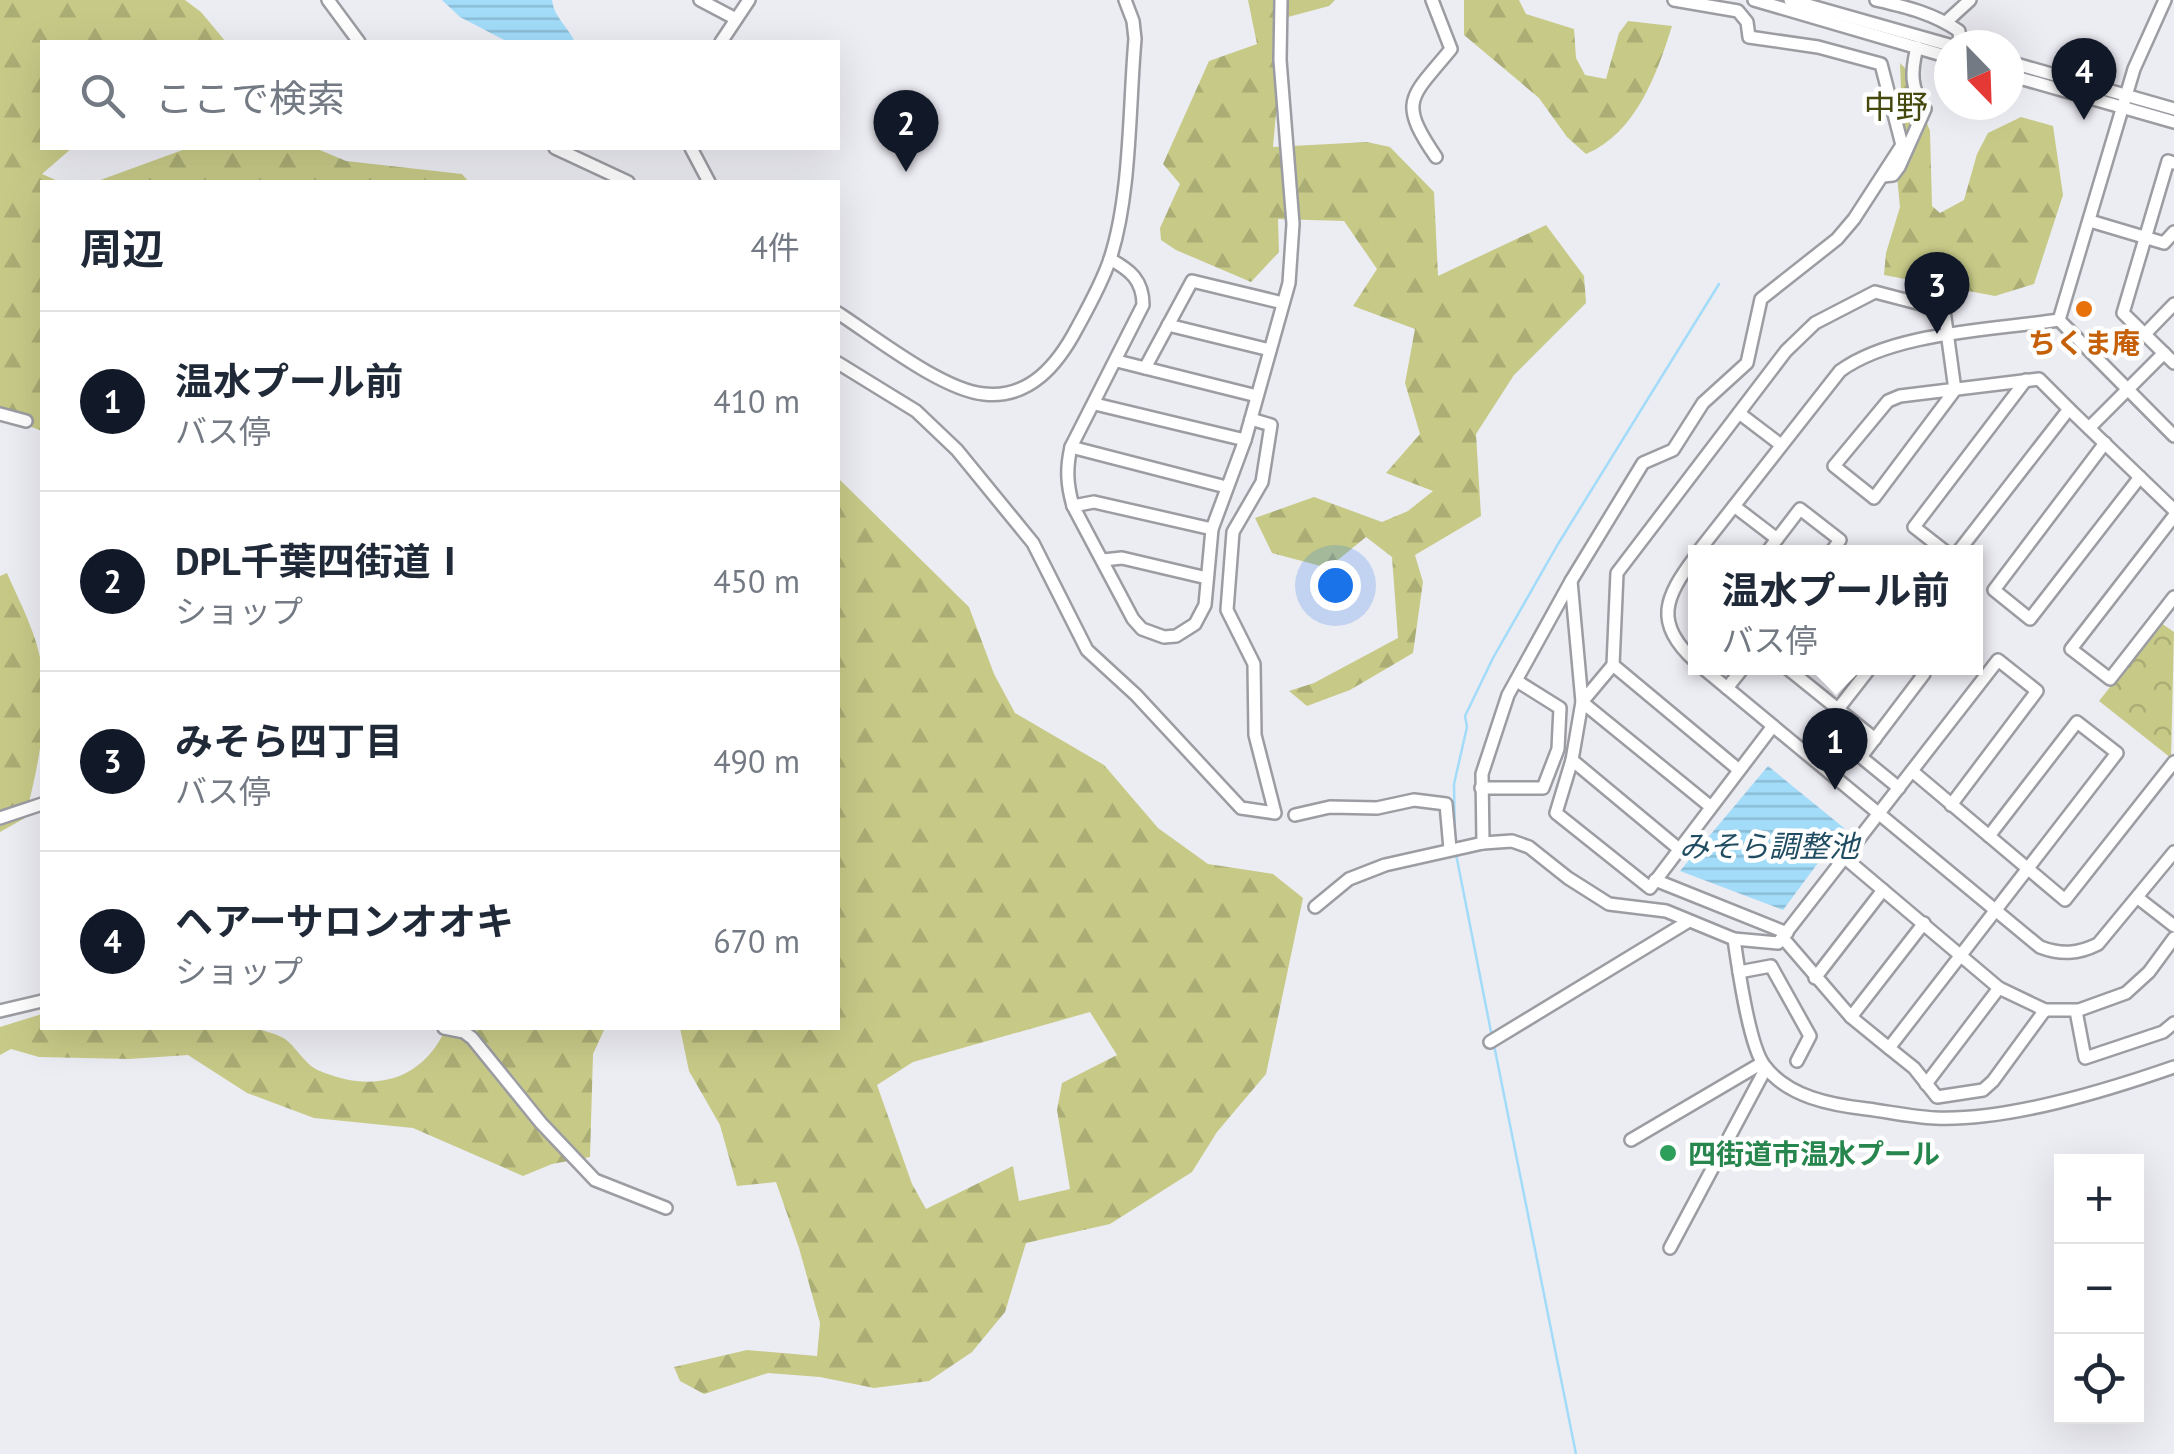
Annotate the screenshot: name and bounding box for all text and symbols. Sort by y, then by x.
north arrow [1934,30,2024,120]
pin: 4 [2052,38,2116,120]
search box [40,40,840,150]
icon: search [75,68,130,123]
text: ここで検索 [155,73,345,122]
district label: 中野 [1864,85,1928,127]
pin: 2 [874,90,938,172]
text: 周辺 [80,221,164,276]
text: 4件 [751,226,800,268]
pin: 3 [1904,252,1970,334]
marker: ちくま庵 [2073,298,2095,320]
place label: ちくま庵 [2028,324,2140,361]
text: 温水プール前 [175,356,403,405]
text: 1 [103,380,122,422]
text: 410 m [713,380,800,422]
text: バス停 [175,410,271,452]
text: DPL千葉四街道Ⅰ [175,536,469,585]
popup [1688,545,1983,675]
text: 2 [103,560,122,602]
text: 450 m [713,560,800,602]
your location [1310,560,1361,611]
text: 温水プール前 [1721,565,1950,614]
text: ショップ [175,590,303,632]
text: バス停 [1721,619,1818,661]
pin: 1 [1802,708,1868,790]
text: みそら四丁目 [175,716,403,765]
text: 3 [103,740,122,782]
text: 490 m [713,740,800,782]
text: バス停 [175,770,271,812]
water label: みそら調整池 [1679,826,1862,865]
text: ヘアーサロンオオキ [175,896,514,945]
text: 4 [103,920,122,962]
text: 670 m [713,920,800,962]
text: ショップ [175,950,303,992]
place label: 四街道市温水プール [1688,1135,1940,1172]
marker: 四街道市温水プール [1657,1142,1679,1164]
map controls [2054,1154,2144,1424]
button: + [2054,1154,2144,1244]
button: − [2054,1244,2144,1334]
button: locate [2054,1334,2144,1424]

